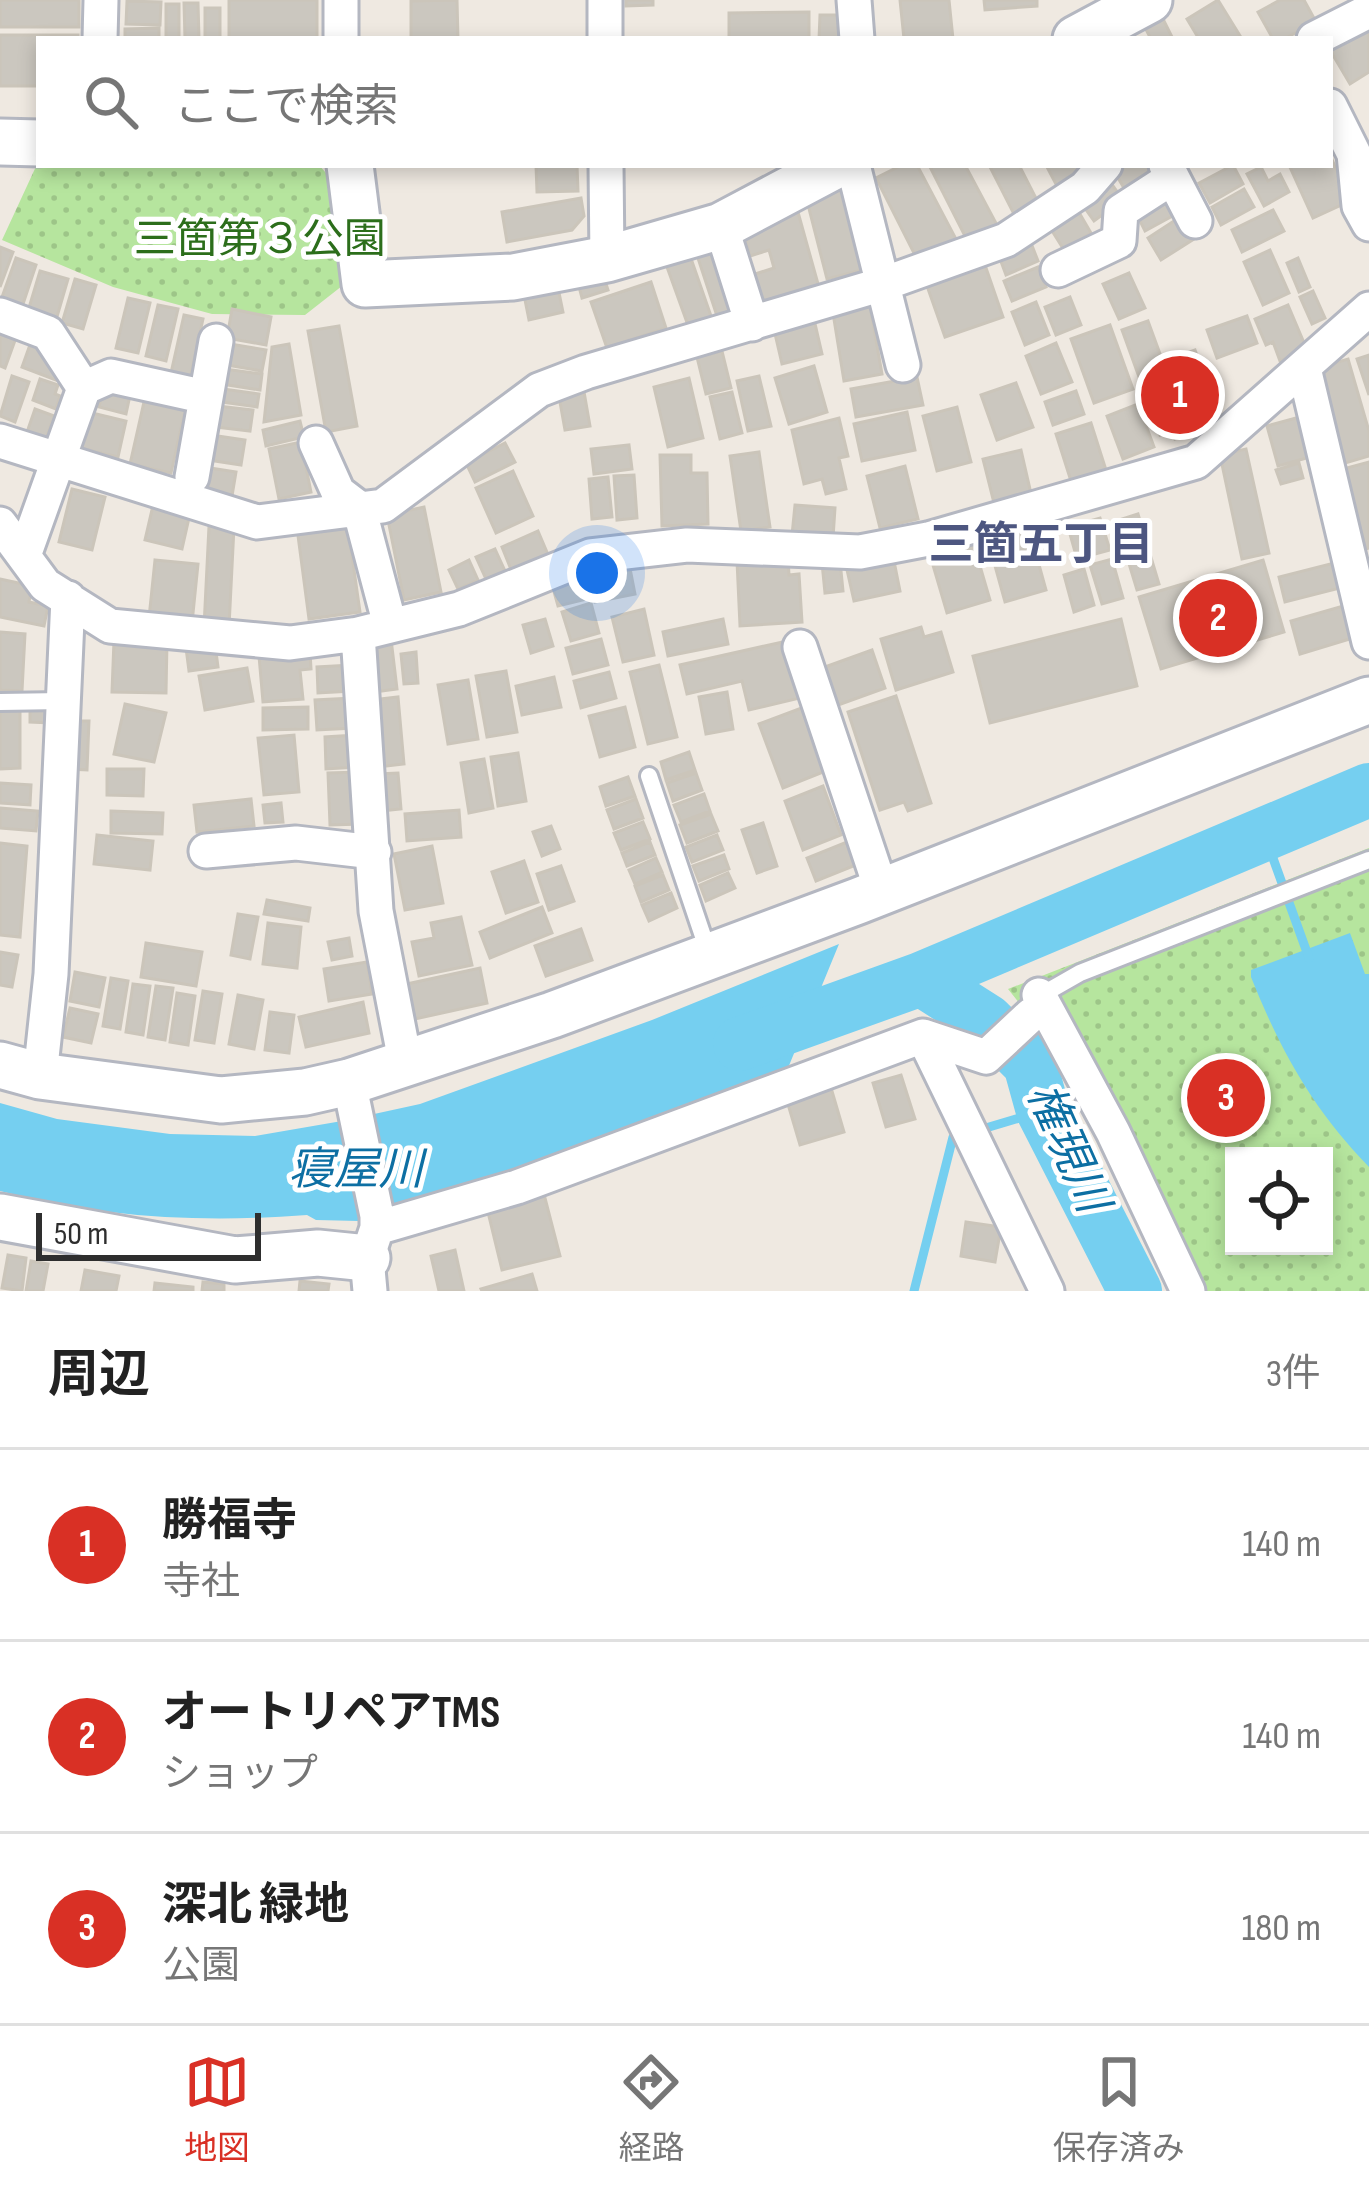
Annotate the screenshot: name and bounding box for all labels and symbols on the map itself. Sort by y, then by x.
park label: 三箇第３公園 [134,215,386,266]
pin: 1 [1141,350,1219,440]
district label: 三箇五丁目 [928,518,1154,573]
your location [567,543,627,603]
pin: 2 [1179,573,1257,663]
pin: 3 [1187,1053,1265,1143]
water label: 権現川 [1014,1075,1121,1224]
water label: 寝屋川 [288,1143,427,1198]
scale bar [36,1207,261,1260]

